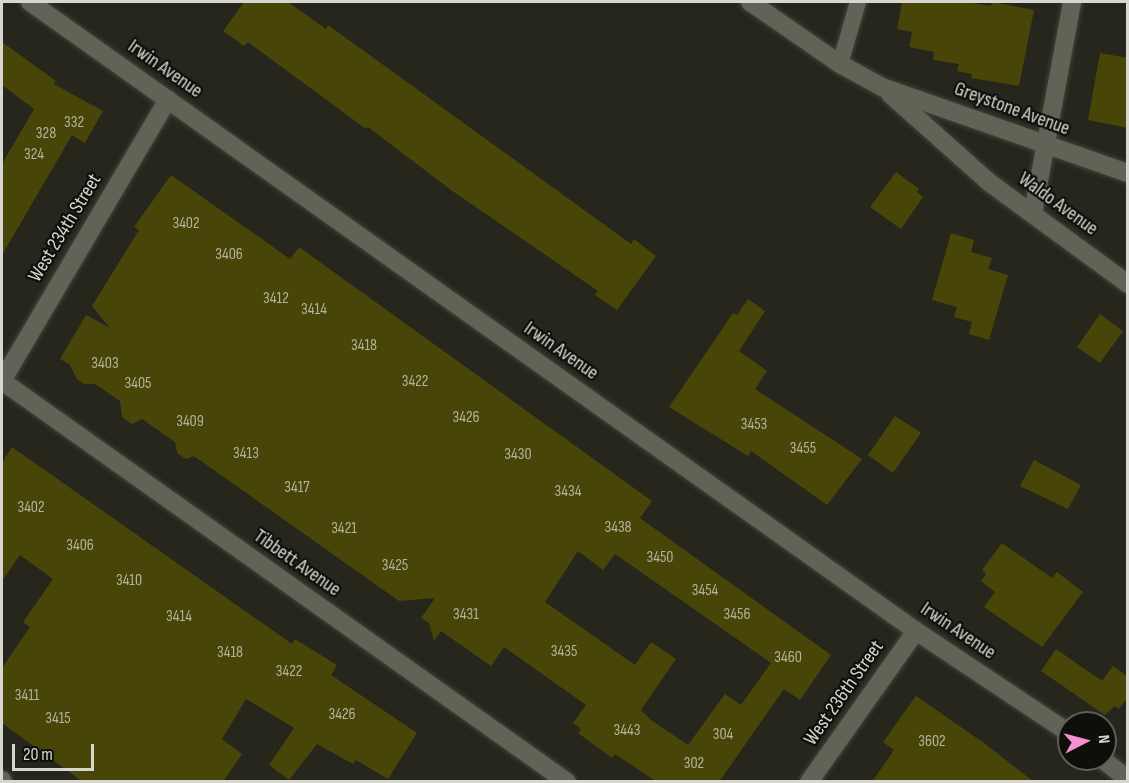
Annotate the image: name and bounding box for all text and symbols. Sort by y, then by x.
street label: Irwin Avenue [123,35,207,103]
street label: Greystone Avenue [951,77,1073,141]
house number: 332 [64,113,84,133]
house number: 328 [36,124,56,144]
house number: 324 [24,145,44,165]
street label: Waldo Avenue [1013,167,1103,241]
street label: West 234th Street [23,169,107,287]
house number: 3402 [172,214,200,234]
house number: 3406 [215,245,243,265]
house number: 3412 [263,289,289,309]
house number: 3414 [301,300,327,320]
street label: Irwin Avenue [519,317,603,385]
house number: 3418 [351,336,377,356]
house number: 3403 [91,354,119,374]
house number: 3422 [402,372,428,392]
house number: 3405 [125,374,151,394]
house number: 3426 [452,408,480,428]
house number: 3409 [176,412,204,432]
house number: 3453 [741,415,767,435]
house number: 3455 [790,439,816,459]
house number: 3413 [233,444,259,464]
house number: 3430 [504,445,532,465]
house number: 3417 [284,478,310,498]
house number: 3434 [555,482,581,502]
house number: 3402 [17,498,45,518]
house number: 3438 [604,518,632,538]
house number: 3421 [331,519,357,539]
street label: Tibbett Avenue [249,524,345,602]
house number: 3406 [66,536,94,556]
house number: 3450 [646,548,674,568]
house number: 3425 [382,556,408,576]
house number: 3410 [116,571,142,591]
house number: 3454 [692,581,718,601]
street label: Irwin Avenue [916,597,1000,665]
house number: 3431 [453,605,479,625]
house number: 3456 [724,605,750,625]
house number: 3414 [166,607,192,627]
street label: West 236th Street [799,636,889,750]
house number: 3435 [551,642,577,662]
house number: 3418 [217,643,243,663]
house number: 3460 [774,648,802,668]
house number: 3422 [276,662,302,682]
house number: 3411 [15,686,39,706]
house number: 3426 [328,705,356,725]
house number: 3415 [45,709,71,729]
north arrow [1057,711,1117,771]
house number: 3443 [614,721,640,741]
house number: 304 [713,725,733,745]
scale bar [15,732,98,770]
house number: 3602 [918,732,946,752]
text: N [1094,734,1113,745]
text: 20 m [23,744,53,765]
house number: 302 [684,754,704,774]

